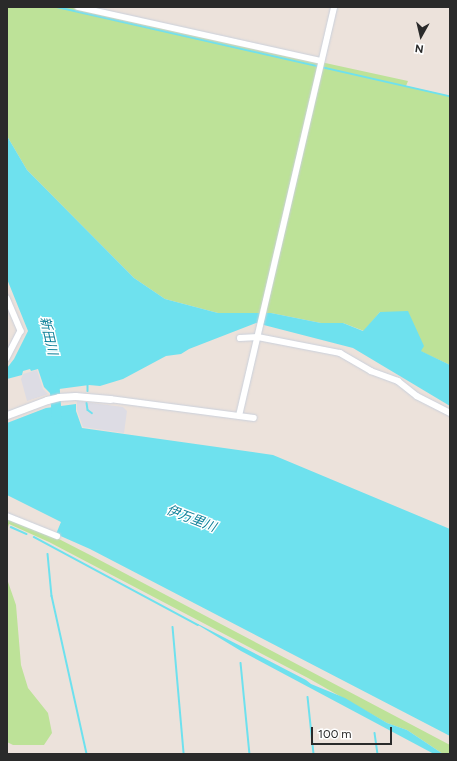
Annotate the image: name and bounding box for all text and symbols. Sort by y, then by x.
north arrow [401,16,441,56]
text: N [414,41,424,55]
water label: 新田川 [36,315,60,357]
water label: 伊万里川 [164,502,218,536]
scale bar [313,719,394,745]
text: 100 m [318,727,352,741]

